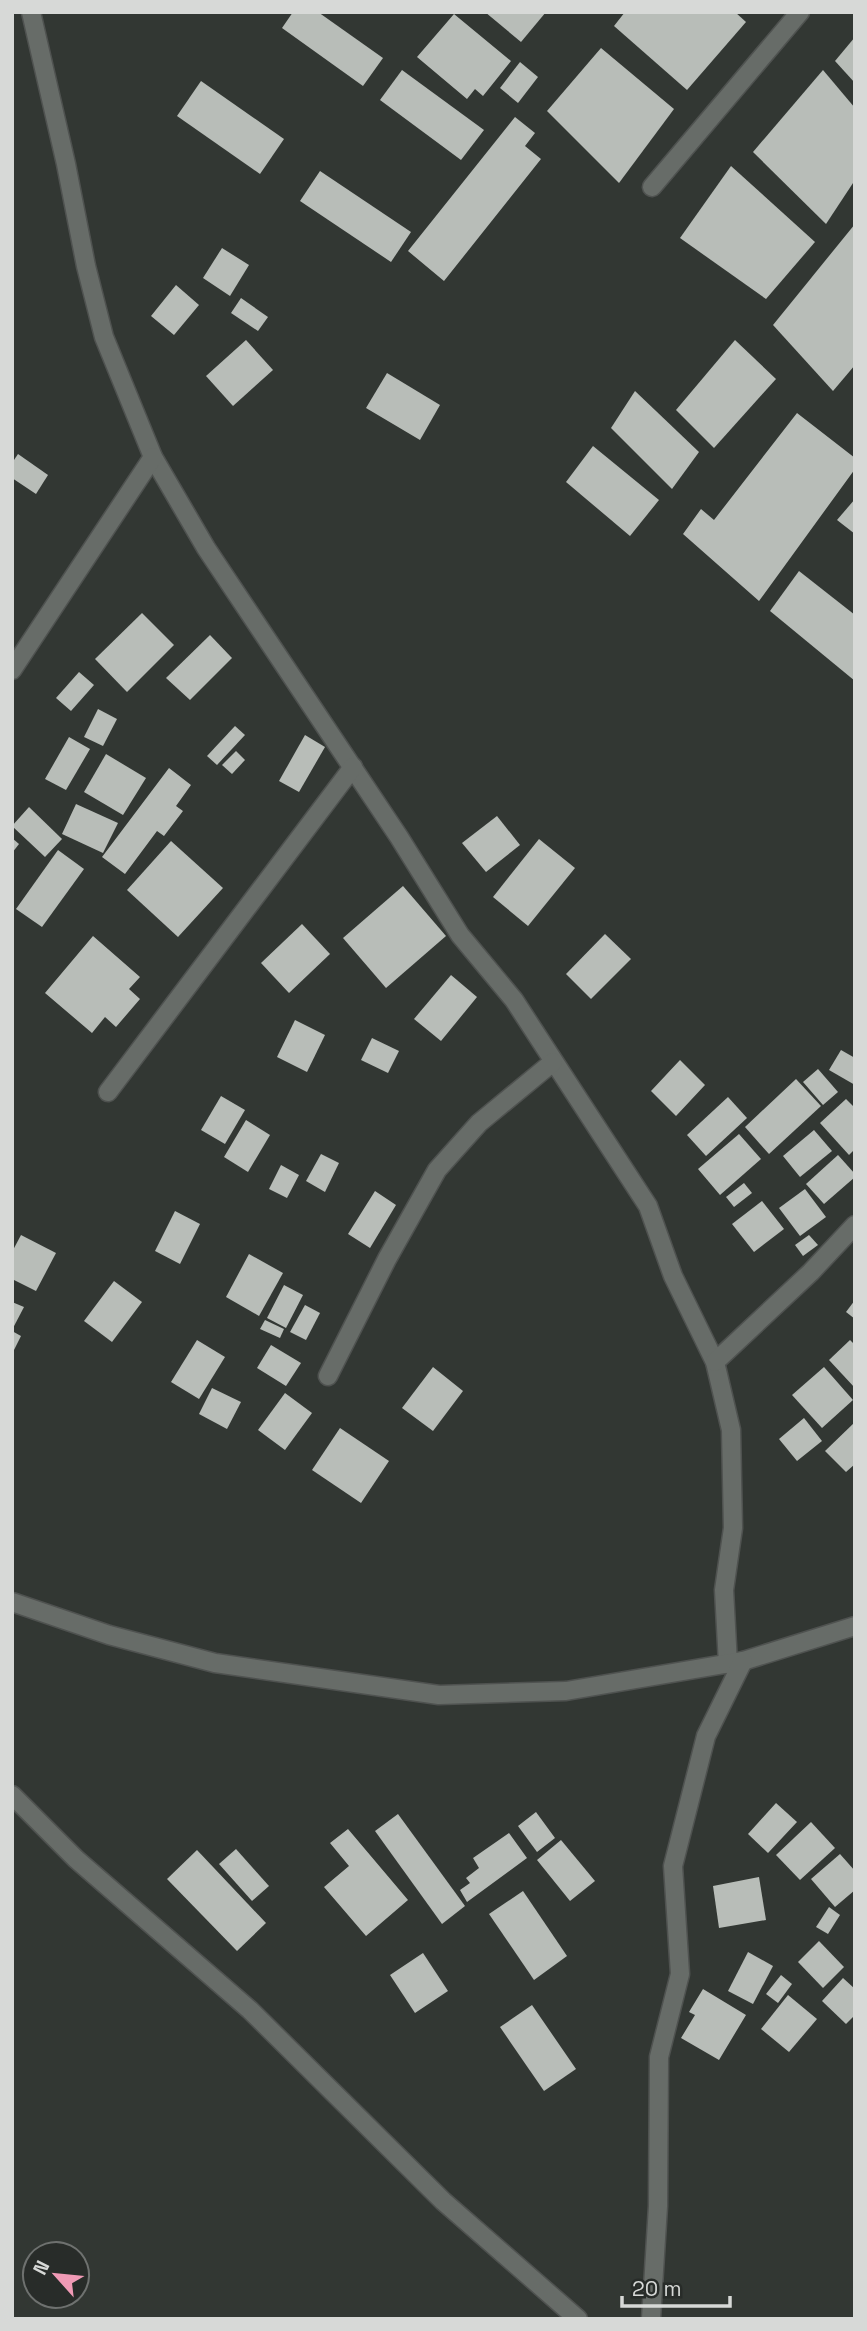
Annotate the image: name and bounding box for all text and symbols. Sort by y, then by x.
north arrow [21,2240,91,2310]
text: N [27,2256,55,2279]
scale bar [622,2264,730,2308]
text: 20 m [632,2275,682,2302]

